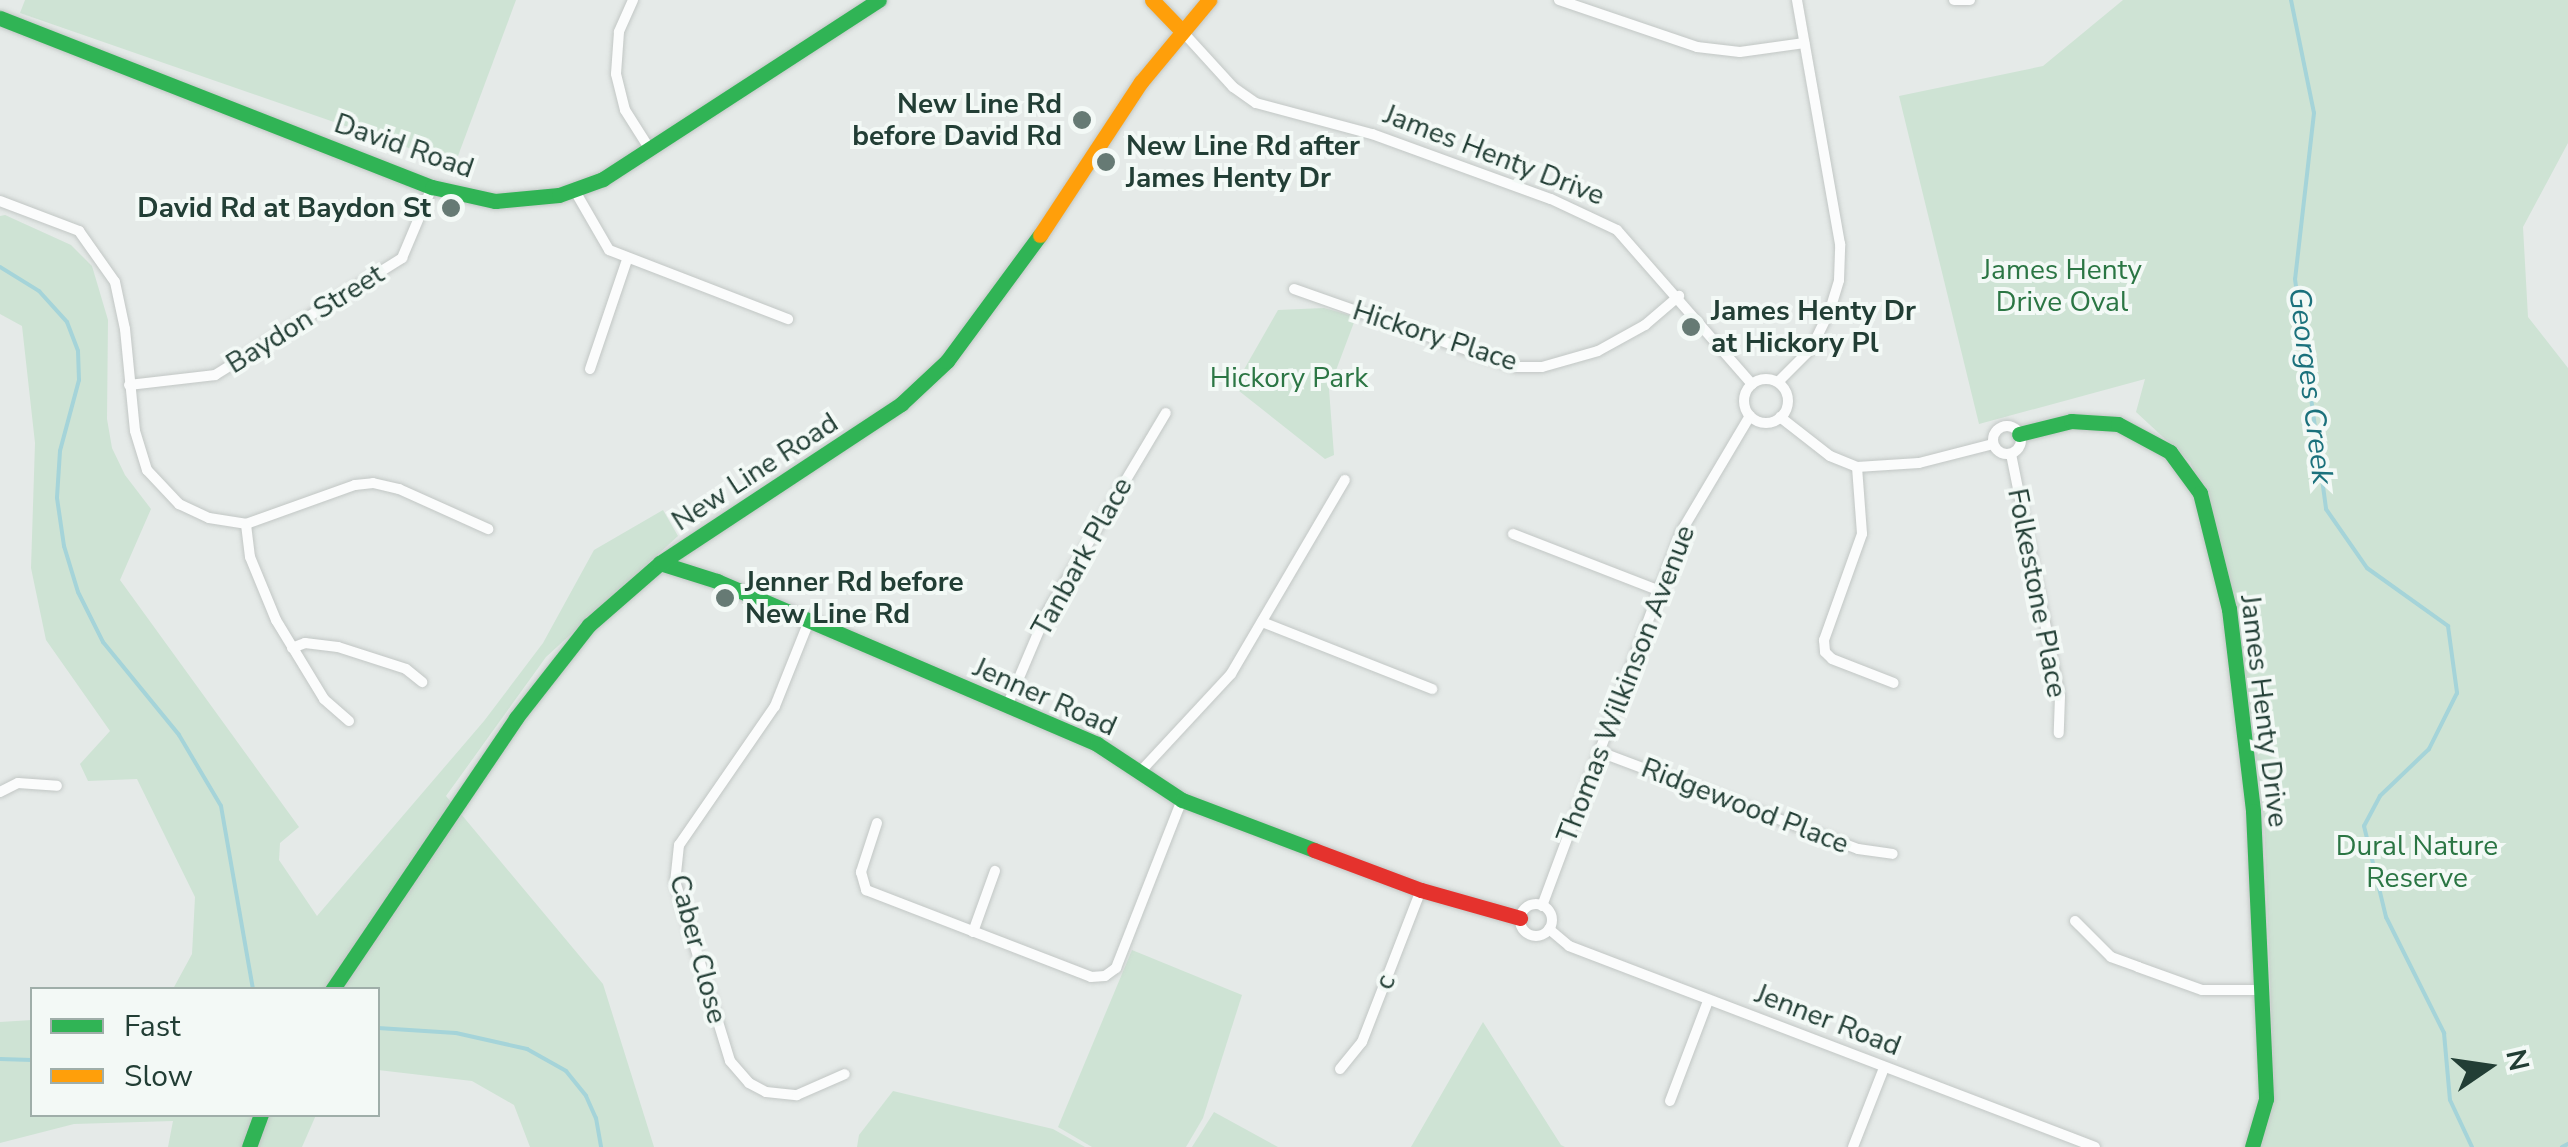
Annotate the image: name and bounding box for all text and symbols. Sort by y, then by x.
place label: New Line Rd before David Rd [852,87,1062,153]
street label: James Henty Drive [1379,97,1609,213]
street label: David Road [330,107,478,185]
marker: New Line Rd before David Rd [1071,109,1093,131]
place label: New Line Rd after James Henty Dr [1126,129,1360,195]
marker: New Line Rd after James Henty Dr [1095,151,1117,173]
place label: David Rd at Baydon St [137,191,431,225]
marker: David Rd at Baydon St [440,197,462,219]
park label: James Henty Drive Oval [1982,253,2142,319]
street label: Baydon Street [220,257,390,381]
water label: Georges Creek [2280,285,2340,487]
street label: Hickory Place [1349,294,1521,378]
place label: James Henty Dr at Hickory Pl [1711,294,1916,360]
marker: James Henty Dr at Hickory Pl [1680,316,1702,338]
park label: Hickory Park [1210,361,1368,395]
street label: New Line Road [666,406,844,538]
street label: Tanbark Place [1025,472,1139,642]
street label: Folkestone Place [2000,486,2074,700]
street label: Thomas Wilkinson Avenue [1550,521,1702,847]
place label: Jenner Rd before New Line Rd [745,565,964,631]
marker: Jenner Rd before New Line Rd [714,587,736,609]
street label: James Henty Drive [2233,593,2295,829]
street label: Jenner Road [968,651,1122,743]
street label: Ridgewood Place [1637,751,1853,861]
park label: Dural Nature Reserve [2336,829,2498,895]
street label: Caber Close [662,871,734,1027]
street label: c [1367,970,1403,994]
street label: Jenner Road [1751,977,1905,1063]
legend [30,987,380,1117]
text: Fast [124,1006,181,1047]
north arrow [2438,1017,2538,1117]
text: N [2496,1046,2538,1075]
text: Slow [124,1056,193,1097]

